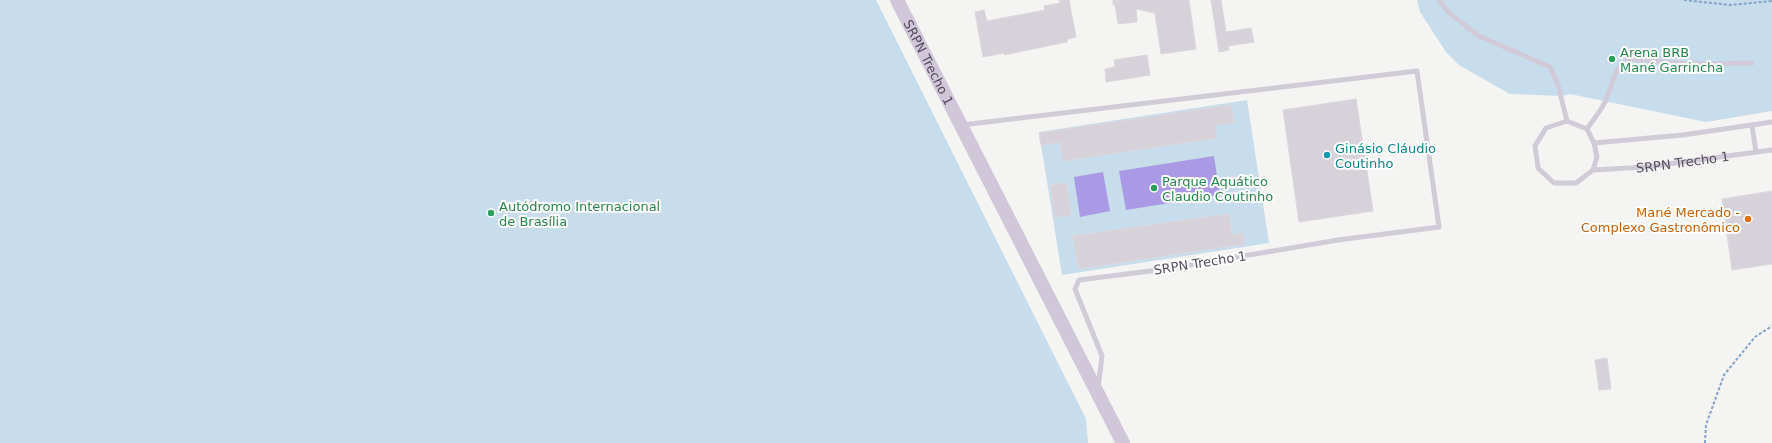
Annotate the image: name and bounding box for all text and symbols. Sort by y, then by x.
street label: SRPN Trecho 1 [901,17,957,108]
place label: Arena BRB Mané Garrincha [1620,45,1723,75]
marker: Arena BRB Mané Garrincha [1607,54,1617,64]
place label: Ginásio Cláudio Coutinho [1335,141,1436,171]
street label: SRPN Trecho 1 [1636,148,1730,175]
marker: Ginásio Cláudio Coutinho [1322,150,1332,160]
place label: Parque Aquático Claudio Coutinho [1162,174,1273,204]
marker: Parque Aquático Claudio Coutinho [1149,183,1159,193]
place label: Autódromo Internacional de Brasília [499,199,660,229]
place label: Mané Mercado - Complexo Gastronômico [1581,205,1740,235]
marker: Autódromo Internacional de Brasília [486,208,496,218]
marker: Mané Mercado - Complexo Gastronômico [1743,214,1753,224]
street label: SRPN Trecho 1 [1152,248,1248,278]

